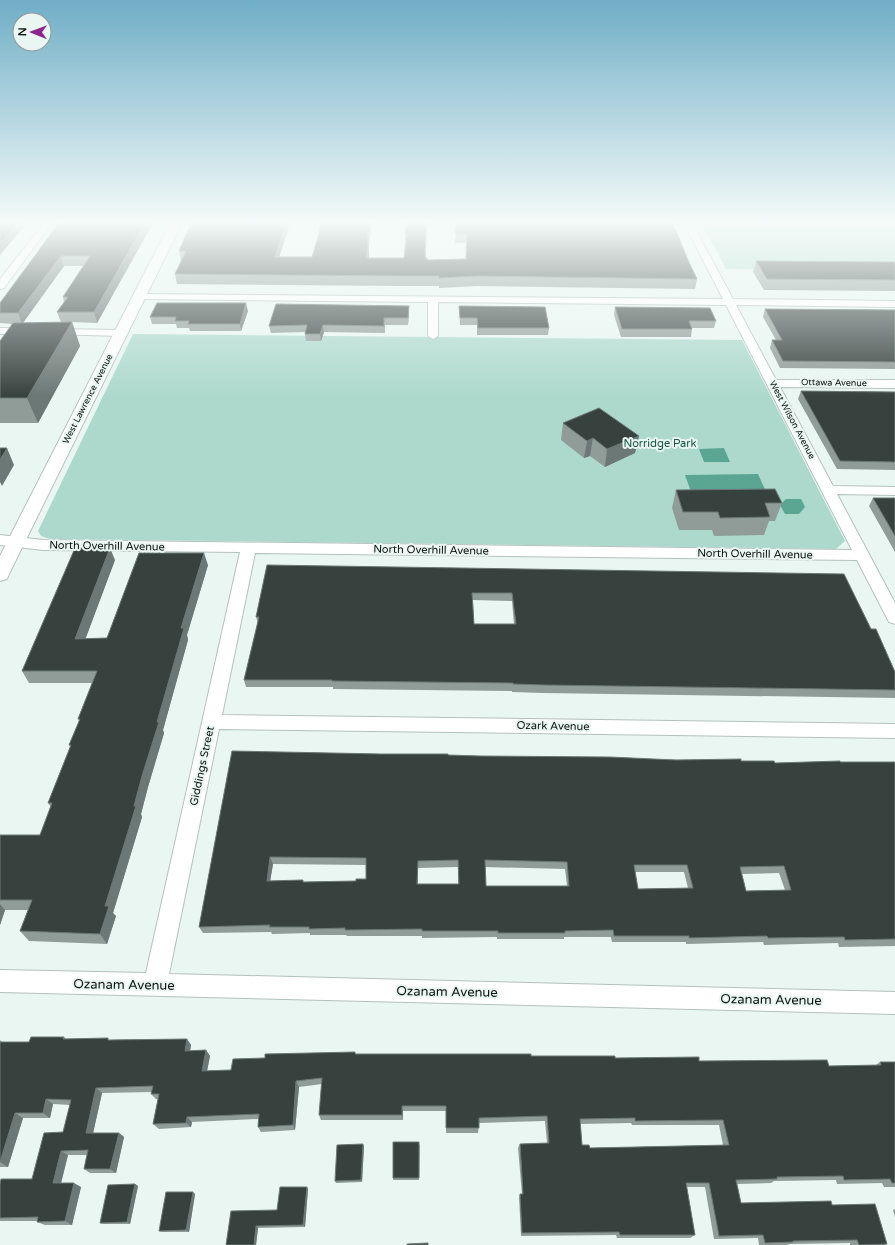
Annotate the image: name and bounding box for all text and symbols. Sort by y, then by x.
north arrow [12,12,52,52]
text: N [16,27,29,36]
street label: West Lawrence Avenue [61,352,115,446]
street label: Ottawa Avenue [801,377,867,389]
street label: West Wilson Avenue [767,379,817,461]
park label: Norridge Park [624,437,697,450]
street label: North Overhill Avenue [49,538,165,554]
street label: North Overhill Avenue [373,542,489,558]
street label: North Overhill Avenue [697,546,813,562]
street label: Ozark Avenue [516,719,590,733]
street label: Giddings Street [187,725,217,807]
street label: Ozanam Avenue [73,976,175,994]
street label: Ozanam Avenue [396,983,498,1001]
street label: Ozanam Avenue [720,991,822,1009]

